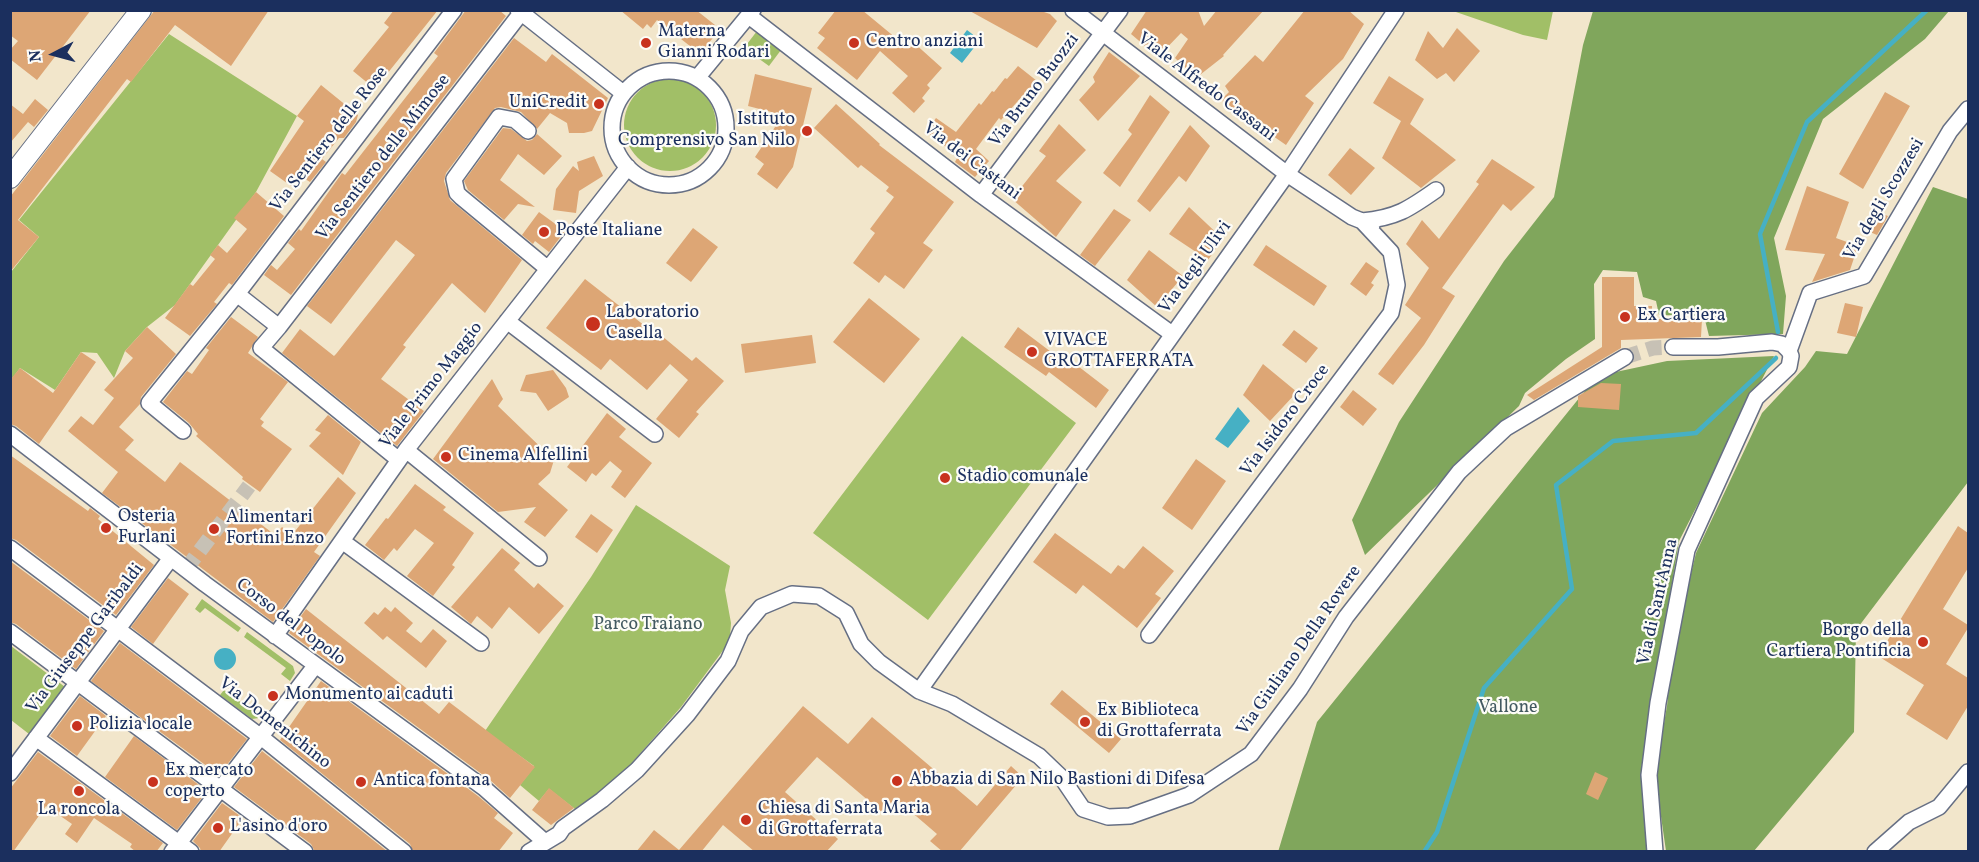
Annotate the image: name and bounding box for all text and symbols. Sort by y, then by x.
place label: Materna Gianni Rodari [658,22,770,64]
north arrow [24,24,84,84]
street label: Viale Alfredo Cassani [1132,29,1280,147]
street label: Via Bruno Buozzi [985,30,1085,152]
place label: Centro anziani [866,32,983,54]
marker: Materna Gianni Rodari [639,36,653,50]
marker: Centro anziani [847,36,861,50]
text: N [25,49,48,63]
street label: Via Sentiero delle Rose [266,63,394,217]
street label: Via Sentiero delle Mimose [312,71,456,245]
place label: UniCredit [509,93,587,115]
marker: UniCredit [592,97,606,111]
place label: Istituto Comprensivo San Nilo [618,110,795,152]
street label: Via dei Castani [918,118,1024,206]
marker: Istituto Comprensivo San Nilo [800,124,814,138]
street label: Via degli Scozzesi [1840,135,1930,265]
street label: Via degli Ulivi [1155,217,1237,319]
place label: Poste Italiane [556,221,662,243]
marker: Poste Italiane [537,225,551,239]
place label: Laboratorio Casella [606,303,699,346]
place label: Ex Cartiera [1637,306,1726,328]
marker: Ex Cartiera [1618,310,1632,324]
marker: Laboratorio Casella [584,315,602,333]
street label: Viale Primo Maggio [376,318,488,454]
place label: VIVACE GROTTAFERRATA [1044,331,1194,374]
marker: VIVACE GROTTAFERRATA [1025,345,1039,359]
street label: Via Isidoro Croce [1237,361,1335,481]
place label: Cinema Alfellini [458,446,588,468]
marker: Cinema Alfellini [439,450,453,464]
place label: Stadio comunale [957,467,1088,489]
marker: Stadio comunale [938,471,952,485]
place label: Osteria Furlani [118,507,176,550]
place label: Alimentari Fortini Enzo [226,508,324,550]
marker: Osteria Furlani [99,521,113,535]
marker: Alimentari Fortini Enzo [207,522,221,536]
street label: Via di Sant'Anna [1634,537,1684,667]
street label: Via Giuseppe Garibaldi [23,560,149,718]
street label: Via Giuliano Della Rovere [1233,562,1367,740]
street label: Corso del Popolo [231,575,349,671]
park label: Parco Traiano [593,615,703,637]
place label: Borgo della Cartiera Pontificia [1766,621,1911,664]
marker: Borgo della Cartiera Pontificia [1916,635,1930,649]
street label: Via Domenichino [213,673,335,775]
place label: Monumento ai caduti [285,685,453,707]
marker: Monumento ai caduti [266,689,280,703]
park label: Vallone [1478,698,1538,720]
place label: Ex Biblioteca di Grottaferrata [1097,701,1222,744]
place label: Polizia locale [89,715,192,737]
marker: Ex Biblioteca di Grottaferrata [1078,715,1092,729]
marker: Polizia locale [70,719,84,733]
place label: Ex mercato coperto [165,761,253,804]
place label: Abbazia di San Nilo Bastioni di Difesa [909,770,1205,792]
place label: Antica fontana [373,771,490,793]
marker: Abbazia di San Nilo Bastioni di Difesa [890,774,904,788]
marker: Ex mercato coperto [146,775,160,789]
marker: Antica fontana [354,775,368,789]
marker: La roncola [72,784,86,798]
place label: Chiesa di Santa Maria di Grottaferrata [758,799,930,842]
place label: La roncola [38,800,120,822]
marker: Chiesa di Santa Maria di Grottaferrata [739,813,753,827]
place label: L'asino d'oro [230,817,328,839]
marker: L'asino d'oro [211,821,225,835]

